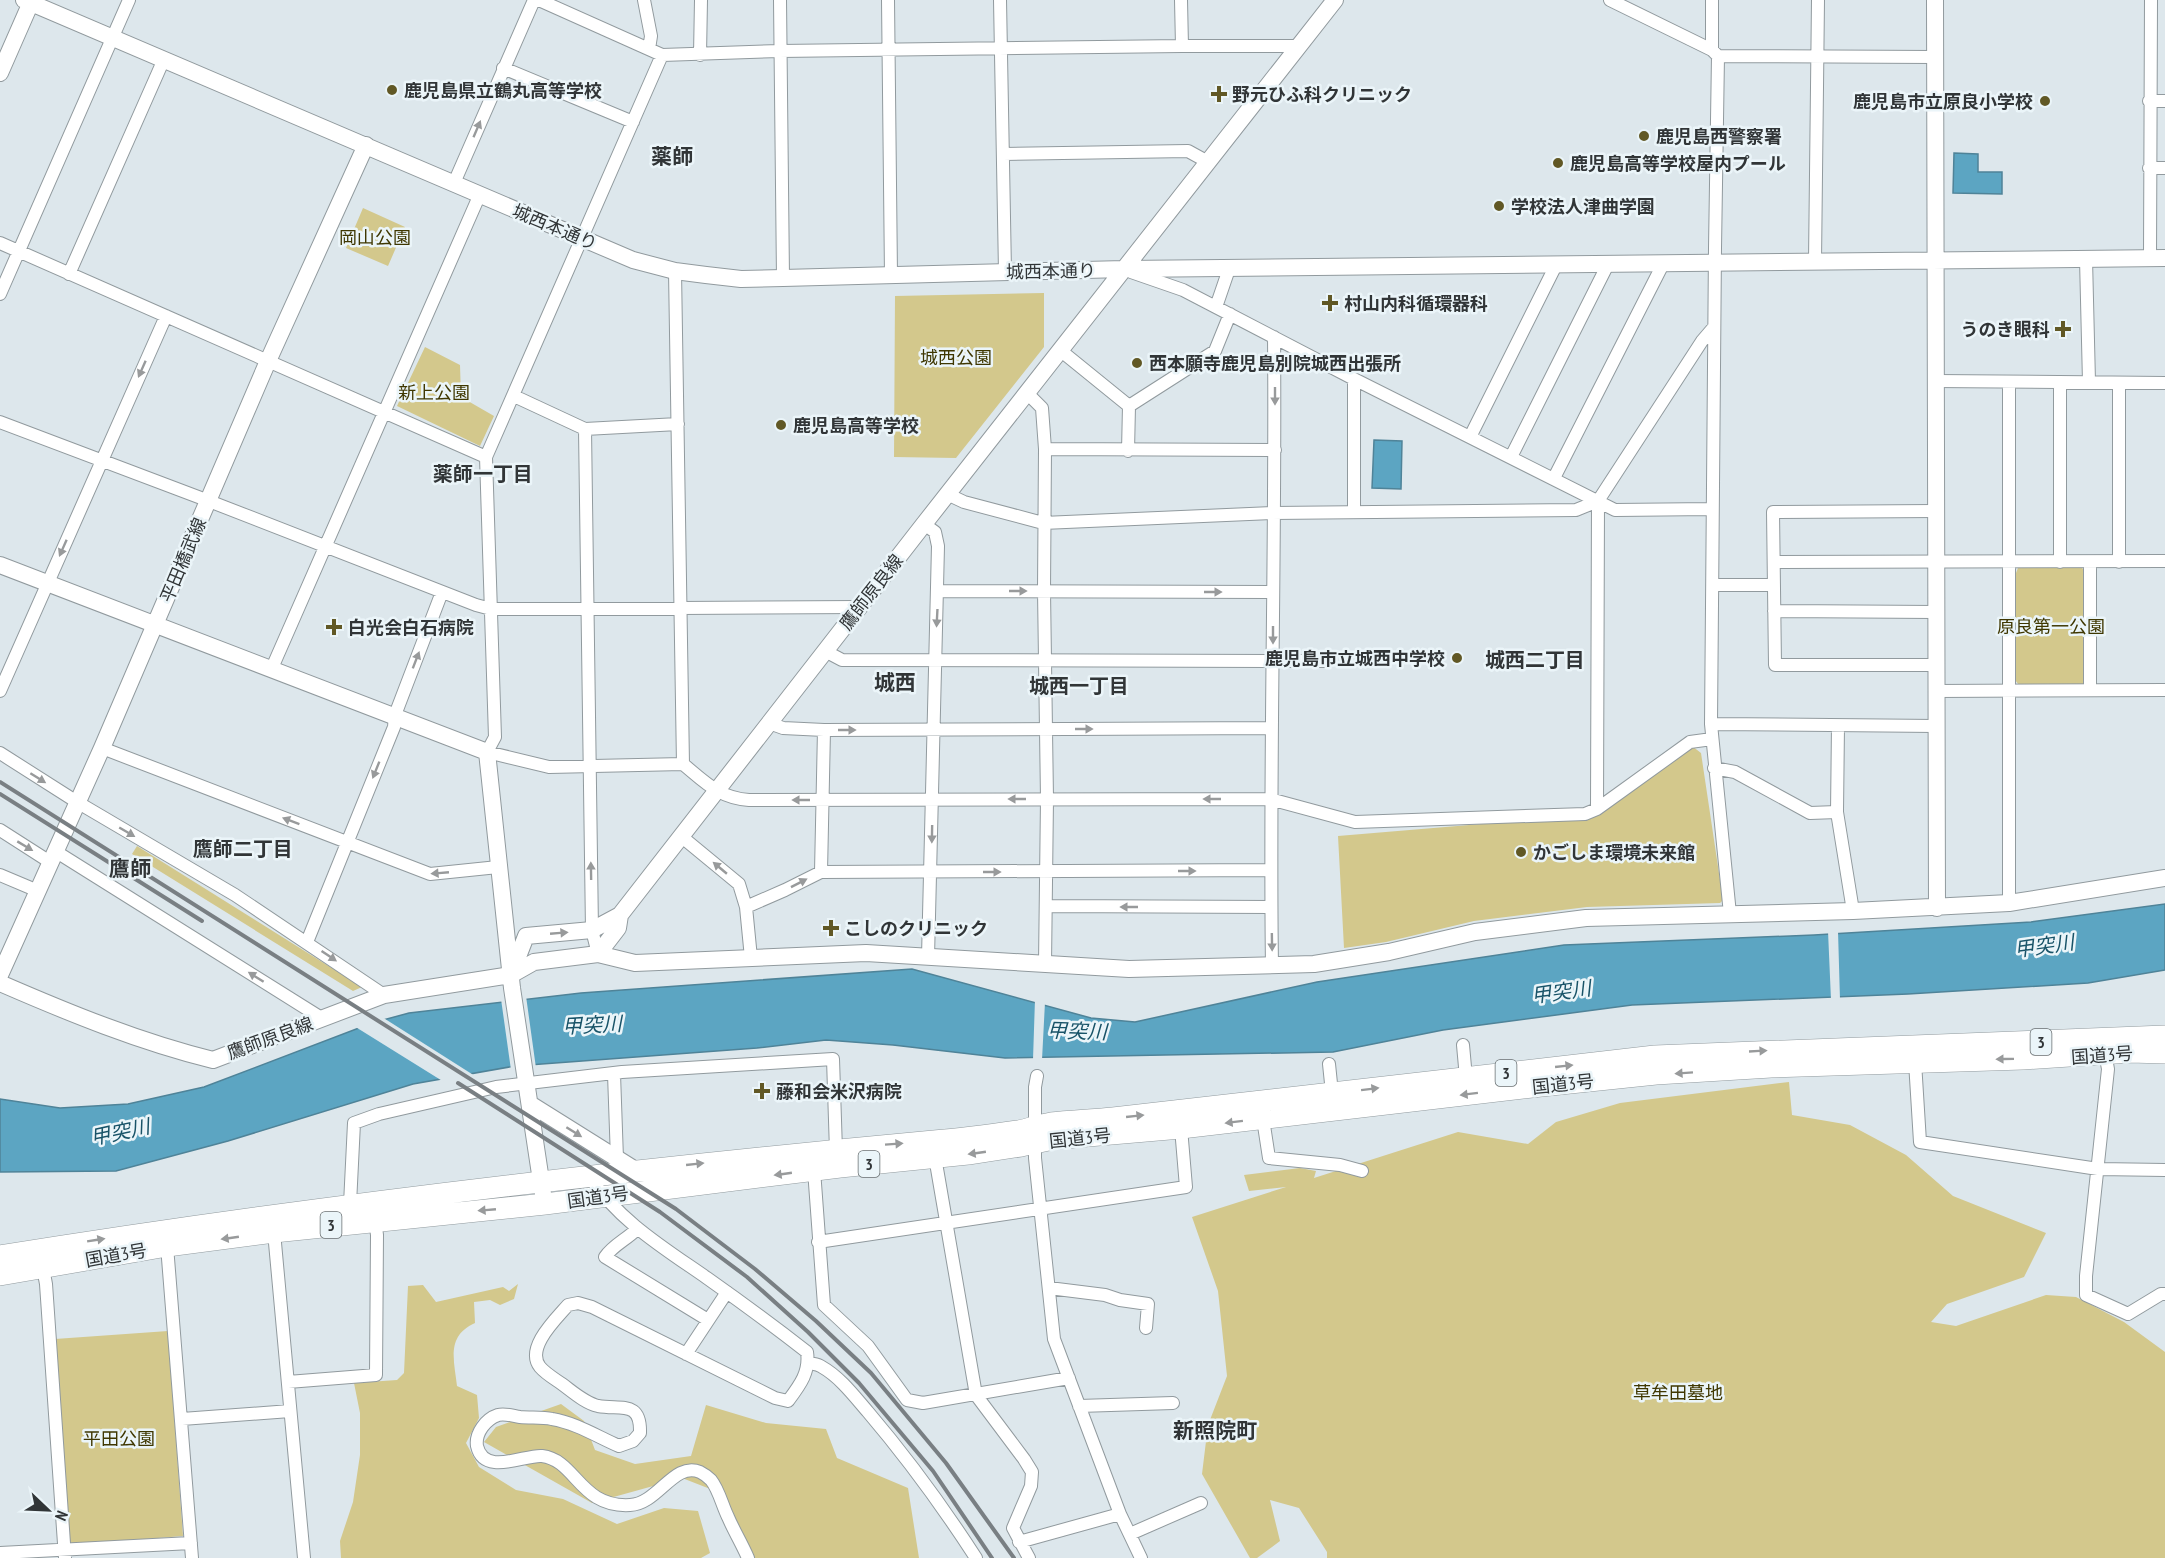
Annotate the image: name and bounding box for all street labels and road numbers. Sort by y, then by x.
street label: 城西本通り [509,199,601,255]
street label: 城西本通り [1006,259,1096,283]
street label: 平田橋武線 [155,514,211,606]
street label: 鷹師原良線 [834,549,908,635]
street label: 鷹師原良線 [224,1012,316,1064]
road number: 3 [2030,1029,2052,1055]
street label: 国道3号 [2070,1041,2134,1069]
road number: 3 [1496,1060,1516,1086]
street label: 国道3号 [1531,1069,1595,1099]
street label: 国道3号 [1048,1123,1112,1153]
road number: 3 [858,1151,880,1177]
street label: 国道3号 [566,1181,630,1213]
road number: 3 [320,1212,342,1238]
street label: 国道3号 [83,1238,149,1272]

